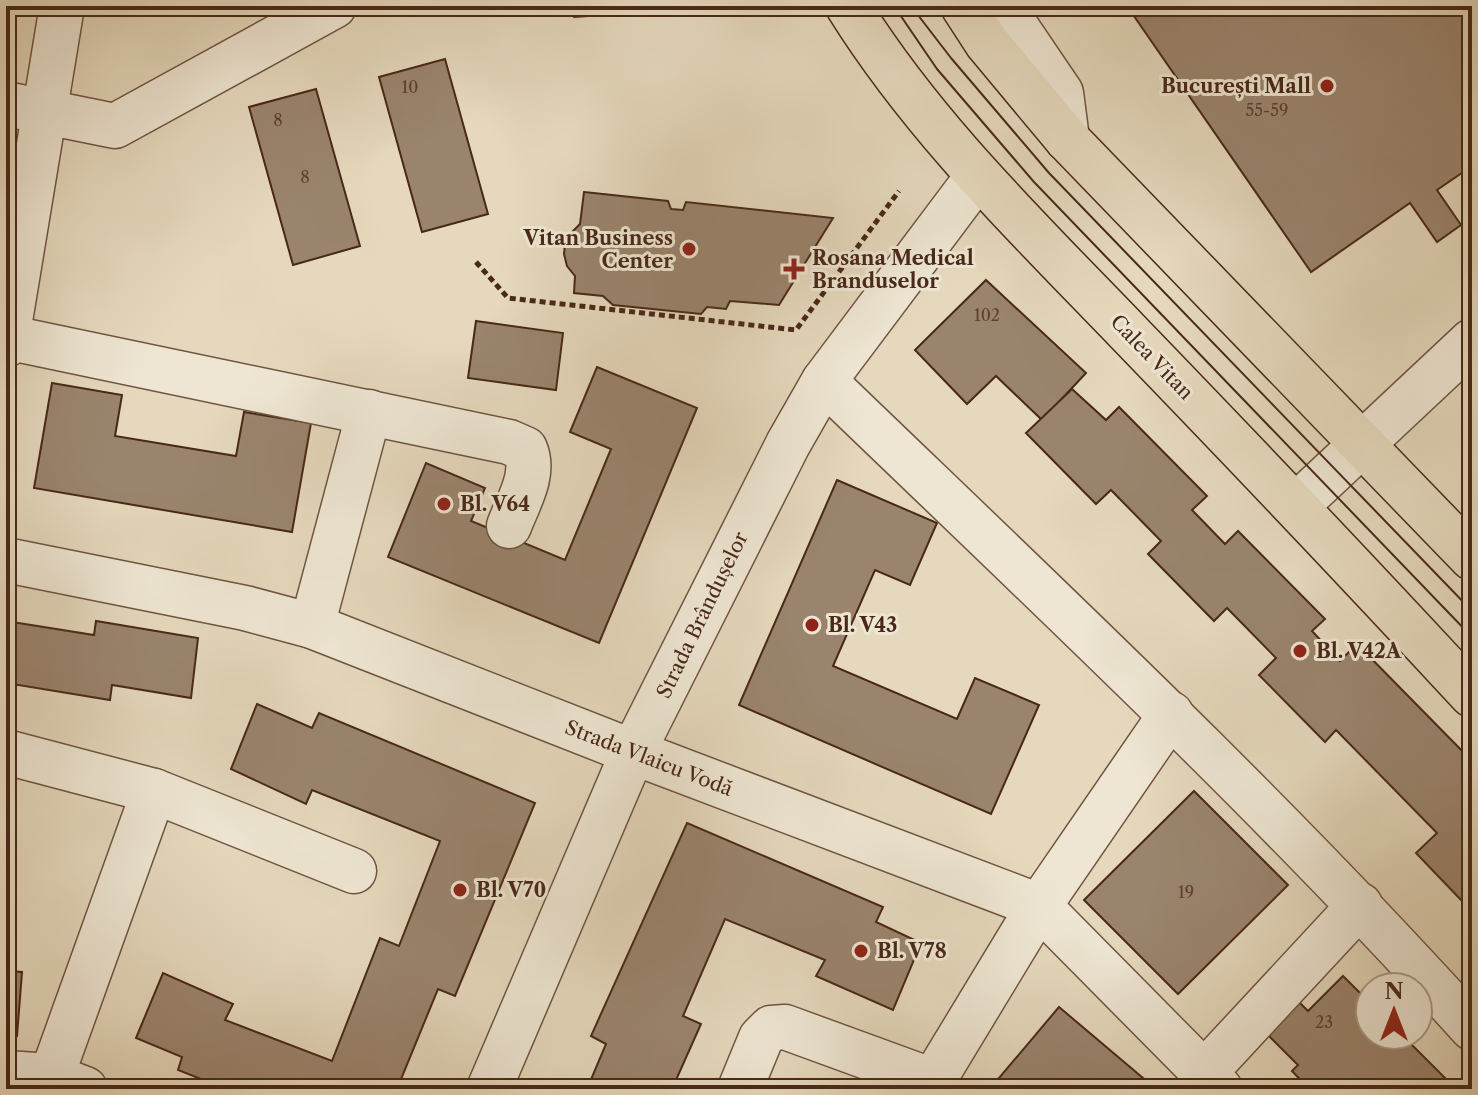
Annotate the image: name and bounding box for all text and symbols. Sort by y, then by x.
place label: București Mall [1161,74,1311,99]
house number: 10 [402,77,418,97]
marker: București Mall [1318,77,1336,95]
house number: 55-59 [1246,100,1288,120]
house number: 8 [273,110,283,130]
house number: 8 [300,167,310,187]
place label: Vitan Business Center [523,226,673,273]
marker: Vitan Business Center [680,240,698,258]
place label: Rosana Medical Branduselor [812,246,974,293]
marker: Rosana Medical Branduselor [783,258,805,280]
house number: 102 [974,305,1000,325]
street label: Calea Vitan [1106,310,1199,405]
place label: Bl. V64 [460,492,530,516]
marker: Bl. V64 [435,495,453,513]
street label: Strada Brândușelor [651,527,753,702]
place label: Bl. V43 [828,613,897,637]
marker: Bl. V43 [803,616,821,634]
place label: Bl. V42A [1316,639,1402,663]
marker: Bl. V42A [1291,642,1309,660]
street label: Strada Vlaicu Vodă [562,715,737,801]
place label: Bl. V70 [476,878,546,902]
marker: Bl. V70 [451,881,469,899]
house number: 19 [1178,882,1194,902]
place label: Bl. V78 [877,939,947,963]
marker: Bl. V78 [852,942,870,960]
north arrow [1354,971,1434,1051]
text: N [1384,978,1404,1005]
house number: 23 [1315,1012,1333,1032]

